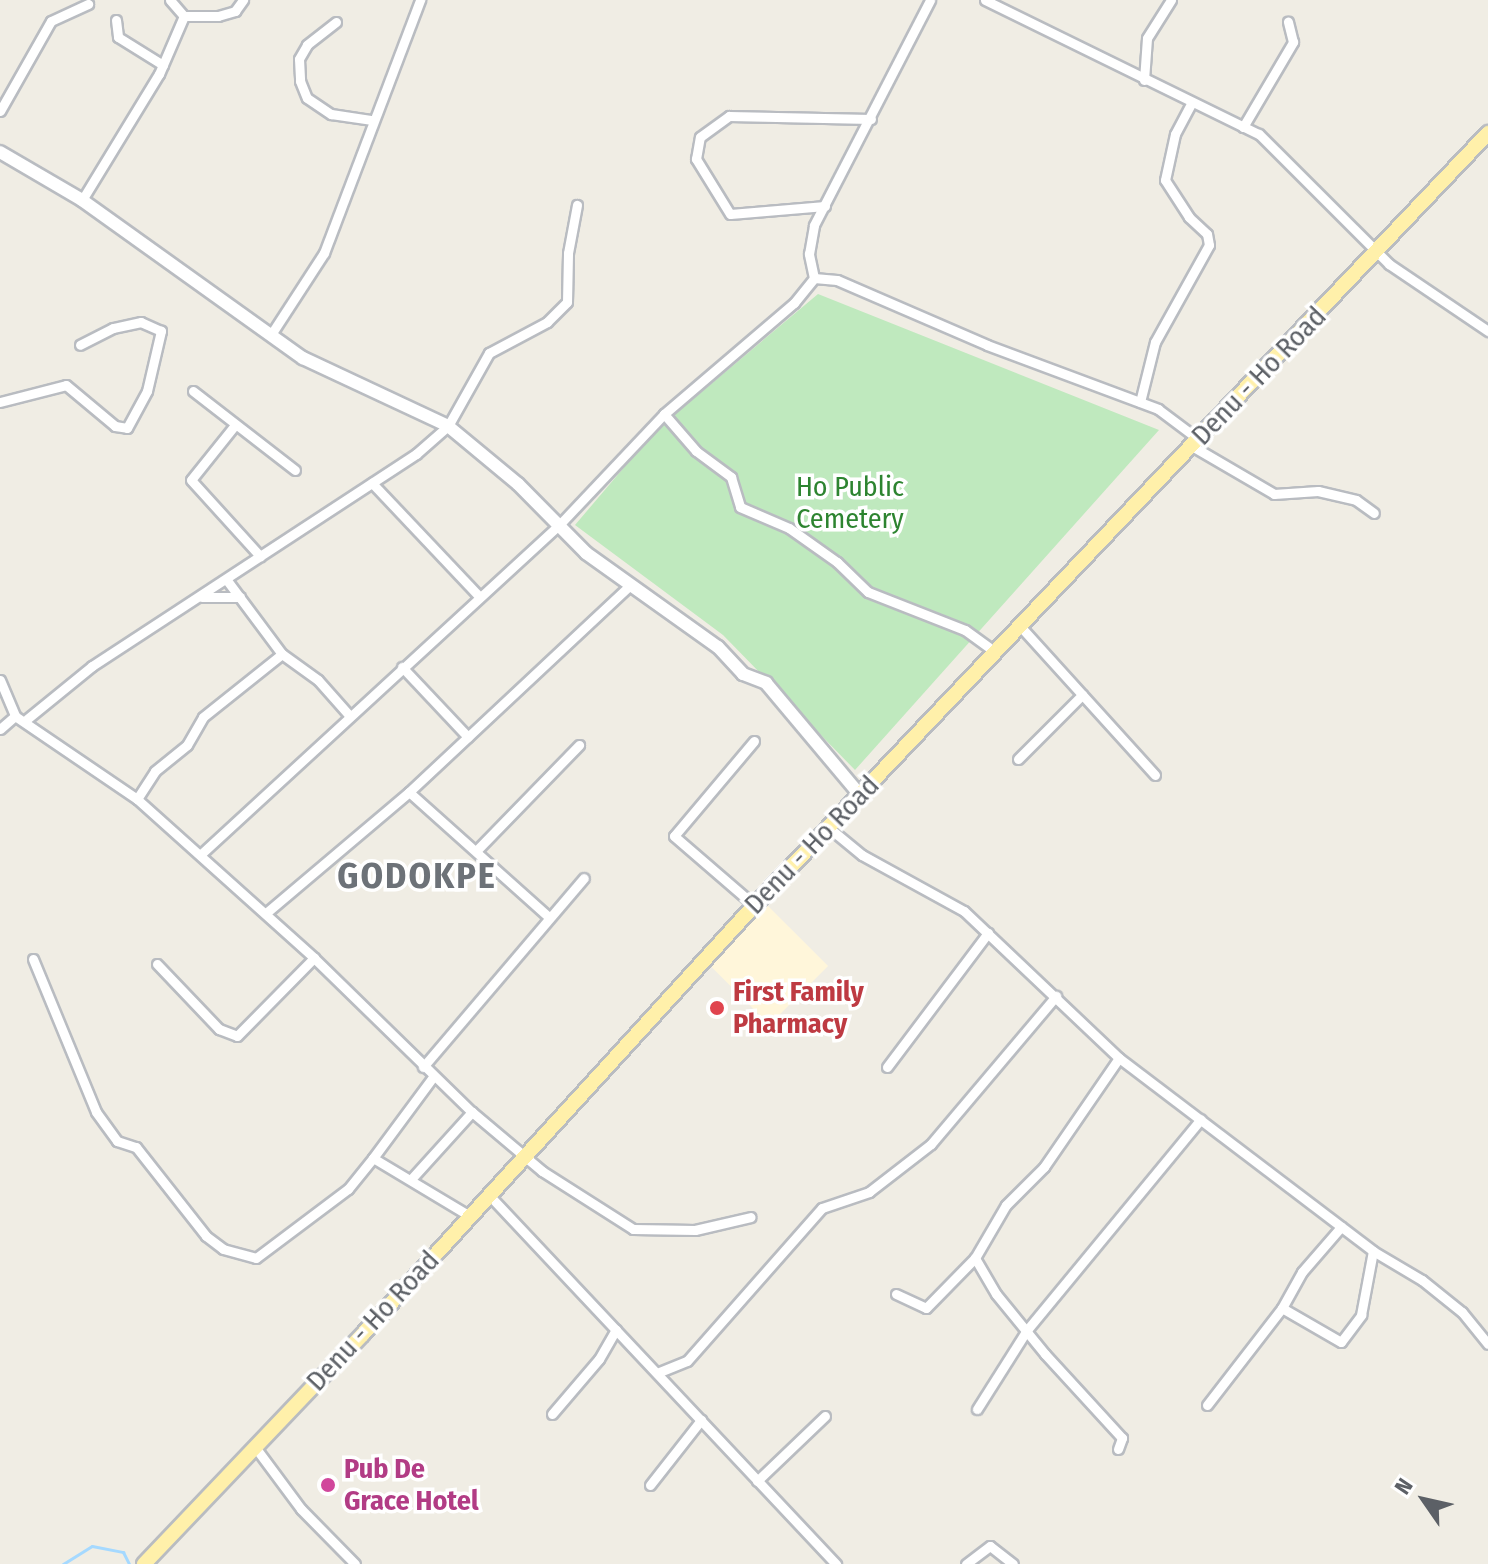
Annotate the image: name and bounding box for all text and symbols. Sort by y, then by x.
street label: Denu - Ho Road [1185,300,1333,452]
park label: Ho Public Cemetery [796,470,904,536]
street label: Denu - Ho Road [738,769,886,921]
district label: GODOKPE [337,855,497,899]
place label: First Family Pharmacy [733,975,864,1041]
marker: First Family Pharmacy [708,999,726,1017]
street label: Denu - Ho Road [300,1244,446,1398]
place label: Pub De Grace Hotel [344,1452,479,1518]
north arrow [1384,1460,1464,1540]
text: N [1389,1473,1419,1499]
marker: Pub De Grace Hotel [319,1476,337,1494]

